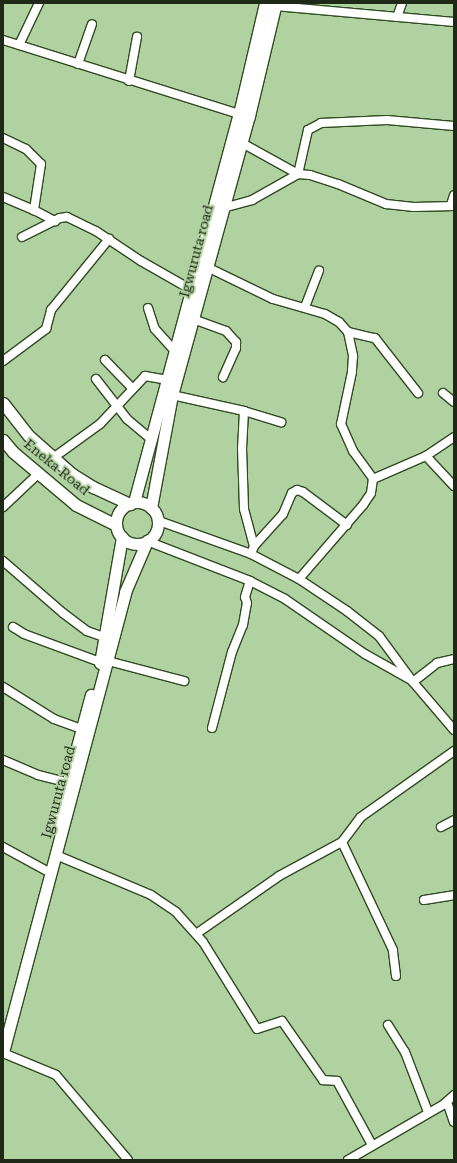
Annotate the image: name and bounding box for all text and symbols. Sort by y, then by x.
street label: Igwuruta road [176,203,216,299]
street label: Eneka Road [21,435,93,499]
street label: Igwuruta road [38,744,78,840]

